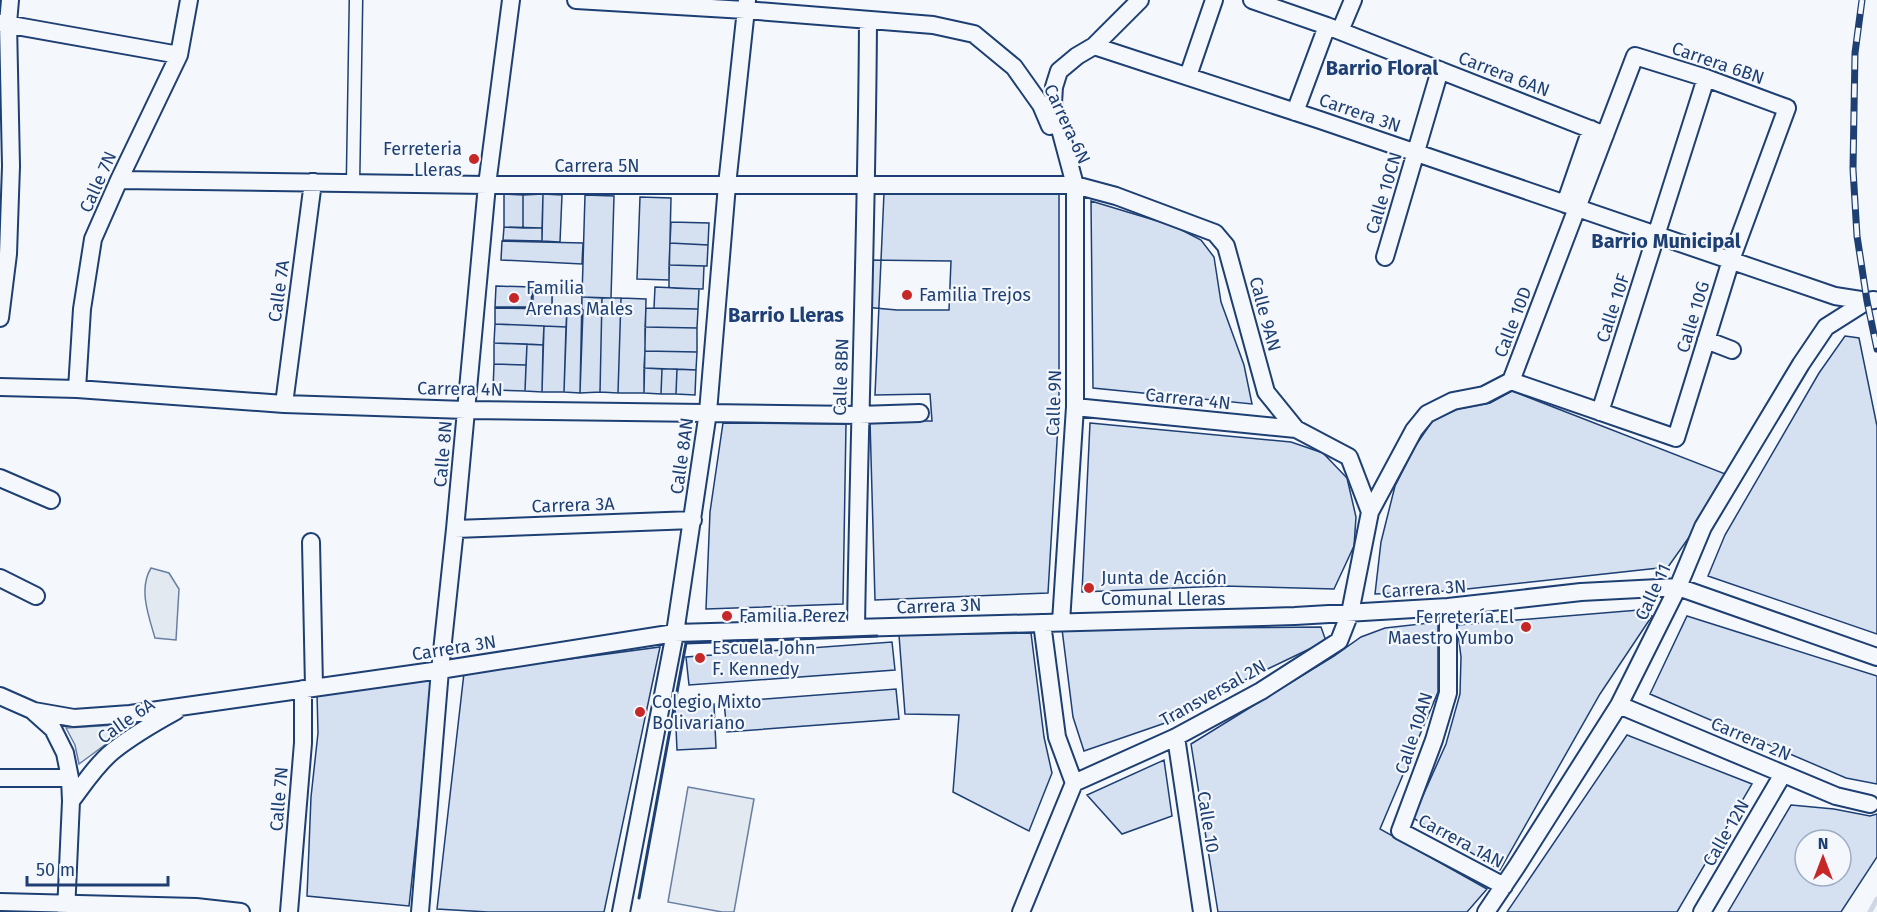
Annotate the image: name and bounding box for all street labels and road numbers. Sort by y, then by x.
street label: Carrera 6BN [1669,37,1767,89]
street label: Carrera 6AN [1455,47,1553,101]
street label: Carrera 6N [1039,81,1095,167]
street label: Carrera 3N [1316,89,1404,137]
street label: Calle 7N [75,148,121,216]
street label: Calle 10CN [1361,149,1407,237]
street label: Carrera 5N [554,155,640,177]
street label: Calle 7A [264,258,294,323]
street label: Calle 10F [1592,271,1635,345]
street label: Calle 9AN [1244,274,1286,354]
street label: Calle 10G [1672,279,1714,355]
street label: Calle 10D [1489,284,1537,360]
street label: Calle 8BN [829,338,853,416]
street label: Calle 9N [1042,369,1066,437]
street label: Carrera 4N [417,377,503,401]
street label: Carrera 4N [1144,384,1232,414]
street label: Calle 8AN [666,416,698,496]
street label: Calle 8N [429,420,457,488]
street label: Carrera 3A [531,493,616,517]
street label: Calle 11 [1630,560,1676,624]
street label: Carrera 3N [1381,575,1467,603]
street label: Carrera 3N [896,594,982,618]
street label: Carrera 3N [410,630,498,666]
street label: Transversal 2N [1156,655,1270,731]
street label: Calle 10AN [1390,689,1438,777]
street label: Calle 6A [93,693,159,748]
street label: Carrera 2N [1708,712,1794,766]
street label: Calle 7N [265,766,293,832]
street label: Calle 10 [1192,789,1224,855]
street label: Calle 12N [1698,796,1754,870]
street label: Carrera 1AN [1414,809,1508,873]

